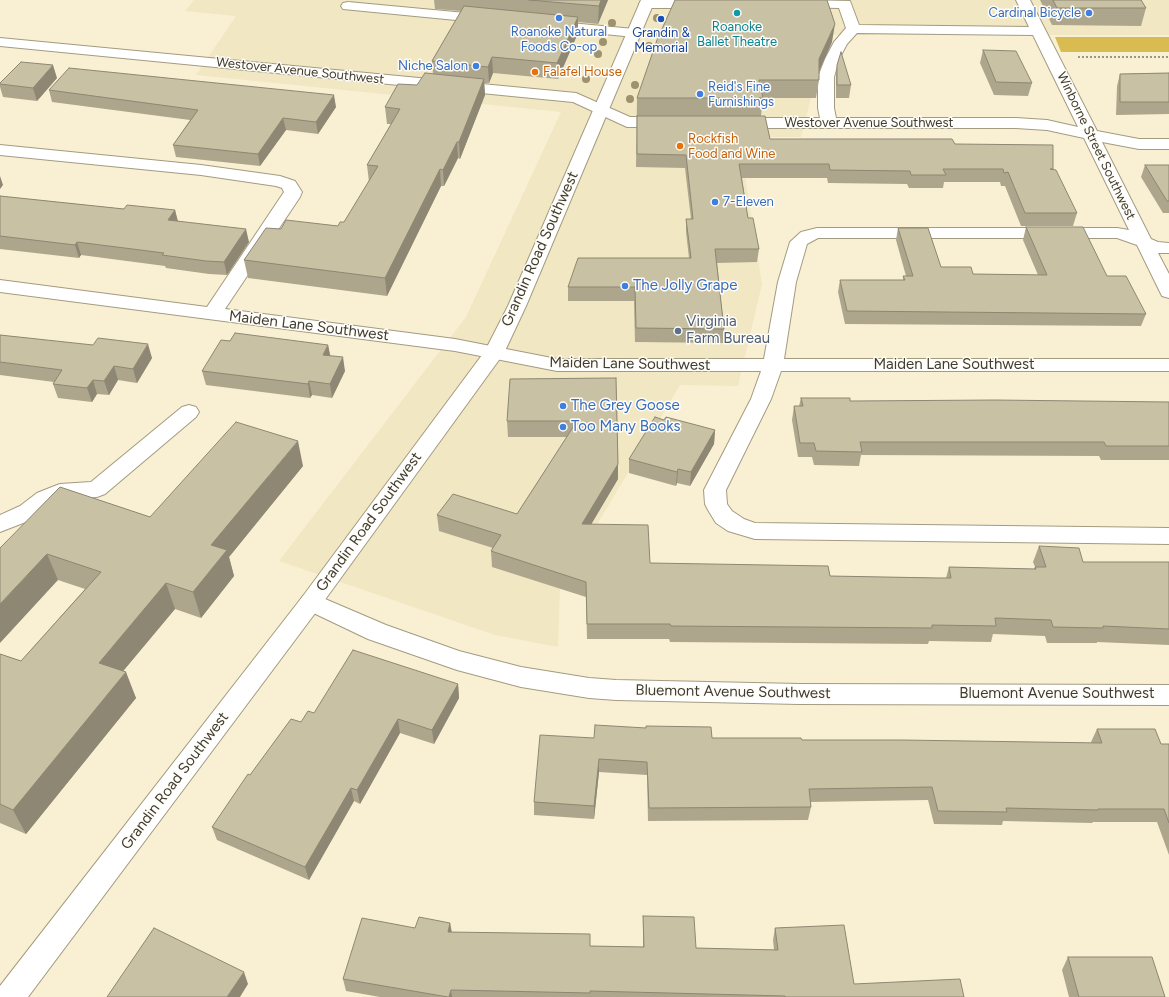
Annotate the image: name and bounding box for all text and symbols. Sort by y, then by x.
place label: Cardinal Bicycle [989,5,1081,21]
marker: Roanoke Ballet Theatre [732,8,742,18]
marker: Cardinal Bicycle [1084,8,1094,18]
marker: Roanoke Natural Foods Co-op [554,13,564,23]
marker: Grandin & Memorial [656,14,666,24]
place label: Roanoke Ballet Theatre [697,19,777,50]
place label: Roanoke Natural Foods Co-op [511,24,607,55]
place label: Grandin & Memorial [632,25,690,56]
street label: Westover Avenue Southwest [215,54,385,88]
place label: Niche Salon [398,58,468,74]
marker: Niche Salon [471,61,481,71]
place label: Falafel House [543,64,622,80]
marker: Falafel House [530,67,540,77]
street label: Winborne Street Southwest [1053,70,1139,222]
place label: Reid's Fine Furnishings [708,79,774,110]
marker: Reid's Fine Furnishings [695,89,705,99]
street label: Westover Avenue Southwest [785,115,953,131]
place label: Rockfish Food and Wine [688,131,775,162]
marker: Rockfish Food and Wine [675,141,685,151]
street label: Grandin Road Southwest [498,169,582,329]
place label: 7-Eleven [723,194,774,210]
marker: 7-Eleven [710,197,720,207]
place label: The Jolly Grape [633,277,737,295]
marker: The Jolly Grape [620,281,630,291]
street label: Maiden Lane Southwest [228,307,390,345]
place label: Virginia Farm Bureau [686,313,770,348]
marker: Virginia Farm Bureau [673,326,683,336]
street label: Maiden Lane Southwest [549,354,711,374]
street label: Maiden Lane Southwest [873,356,1035,374]
place label: The Grey Goose [571,397,680,415]
marker: The Grey Goose [558,401,568,411]
place label: Too Many Books [571,418,680,436]
marker: Too Many Books [558,422,568,432]
street label: Grandin Road Southwest [312,449,426,595]
street label: Bluemont Avenue Southwest [635,681,831,703]
street label: Bluemont Avenue Southwest [959,685,1155,703]
street label: Grandin Road Southwest [117,709,233,853]

